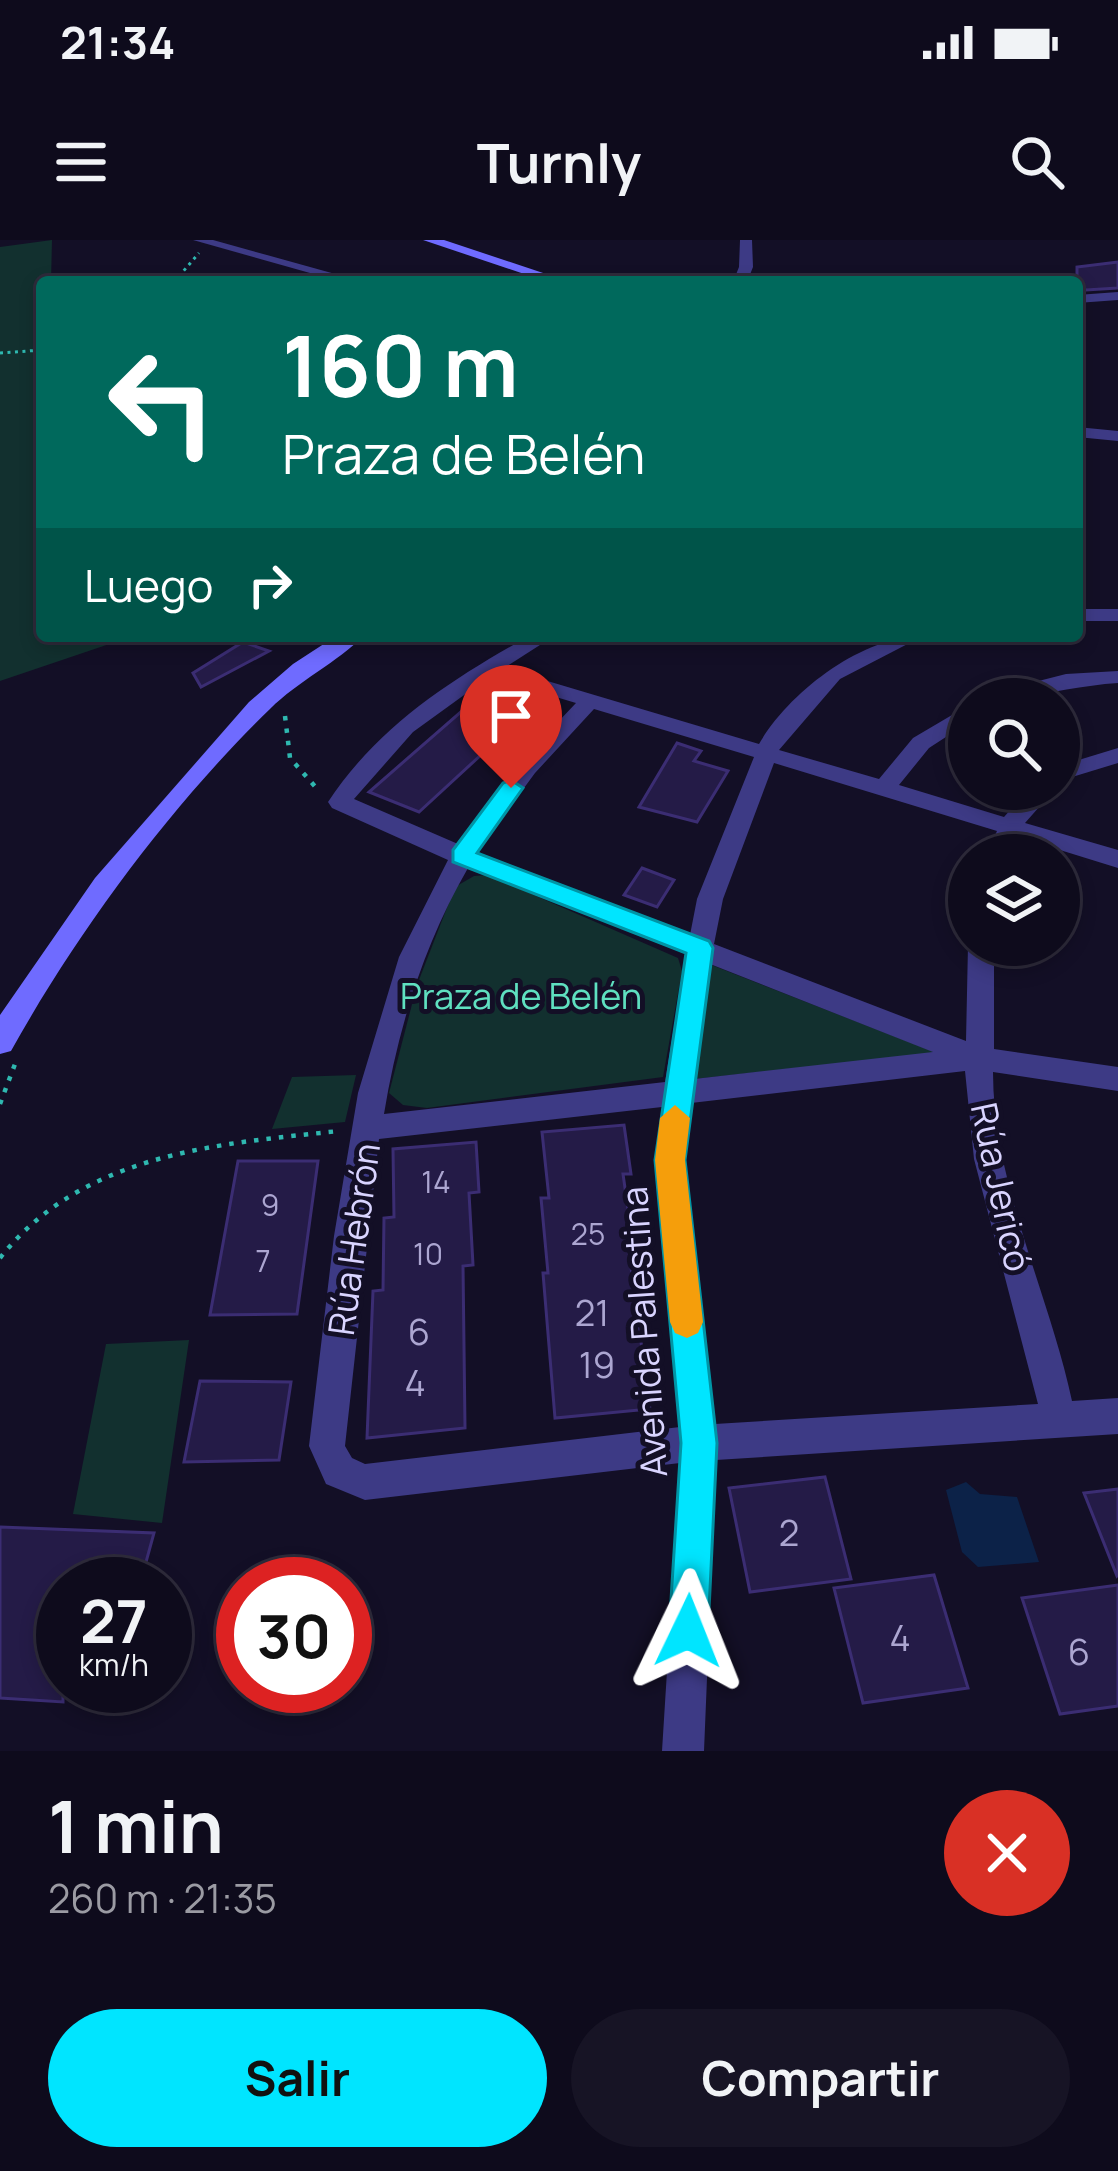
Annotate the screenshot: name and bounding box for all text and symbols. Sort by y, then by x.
text: 21:34 [60,11,175,73]
text: Turnly [477,125,641,199]
icon: menu [48,129,114,195]
icon: search [1004,129,1070,195]
text: 160 m [282,307,519,422]
icon: left [84,324,240,480]
text: Praza de Belén [282,416,645,490]
icon: right [237,552,303,618]
text: Luego [84,554,213,616]
pin [460,665,562,788]
map controls [948,678,1080,966]
button: search [948,678,1080,810]
icon: arrive [478,683,544,749]
button: layers [948,834,1080,966]
park label: Praza de Belén [400,971,642,1020]
street label: Rúa Jericó [960,1098,1043,1276]
street label: Rúa Hebrón [316,1140,391,1338]
house number: 14 [421,1161,451,1202]
house number: 9 [261,1184,279,1225]
street label: Avenida Palestina [609,1185,678,1479]
house number: 25 [571,1213,605,1254]
house number: 10 [413,1233,443,1274]
house number: 7 [255,1240,271,1281]
house number: 21 [575,1288,609,1337]
house number: 6 [408,1307,430,1356]
house number: 19 [579,1340,615,1389]
house number: 4 [404,1358,426,1407]
house number: 2 [779,1508,799,1557]
speed limit sign: 30 [216,1557,372,1713]
position arrow [625,1568,751,1694]
text: 27 [80,1579,148,1661]
house number: 4 [889,1613,911,1662]
house number: 6 [1068,1627,1090,1676]
text: km/h [79,1644,149,1685]
text: 1 min [48,1776,224,1875]
button: close [944,1790,1070,1916]
text: 260 m · 21:35 [48,1871,277,1925]
button: Salir [48,2009,547,2147]
button: Compartir [571,2009,1070,2147]

